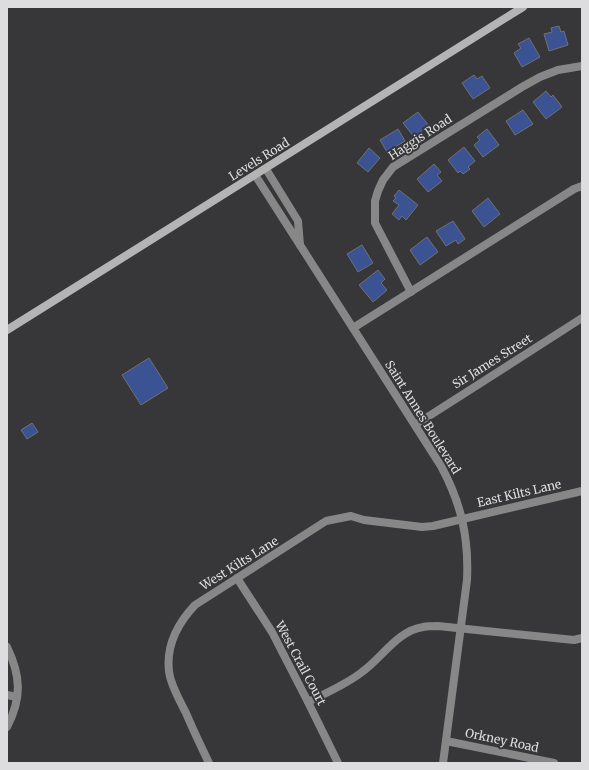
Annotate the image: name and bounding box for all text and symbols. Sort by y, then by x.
street label: Haggis Road [386,111,454,163]
street label: Levels Road [226,134,292,184]
street label: Sir James Street [449,330,535,391]
street label: Saint Annes Boulevard [382,358,464,476]
street label: East Kilts Lane [475,476,563,510]
street label: West Kilts Lane [196,533,281,594]
street label: West Crail Court [272,617,330,708]
street label: Orkney Road [464,725,540,755]

